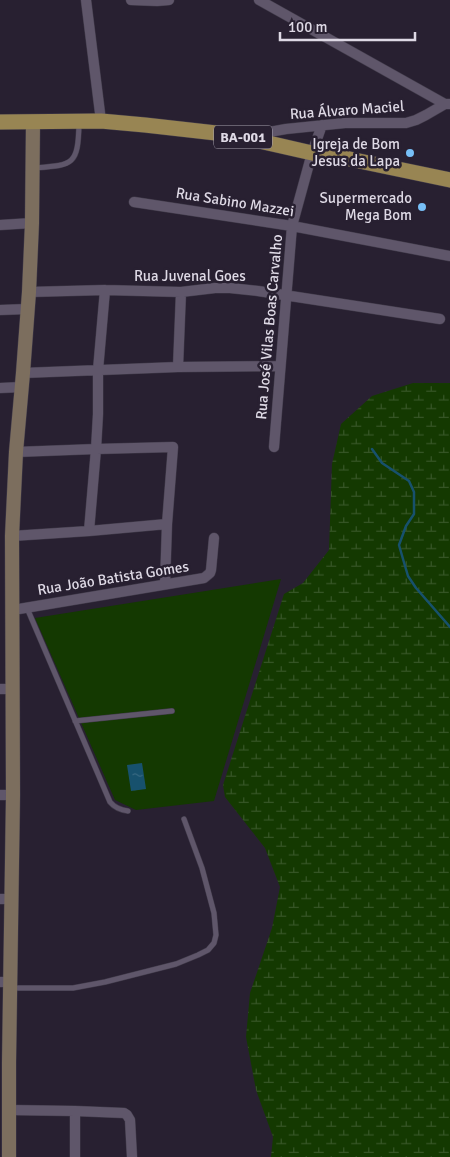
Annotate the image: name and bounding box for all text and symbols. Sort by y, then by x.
scale bar [280,10,415,42]
text: 100 m [288,18,328,36]
street label: Rua Álvaro Maciel [289,96,405,123]
road number: BA-001 [214,125,272,148]
place label: Igreja de Bom Jesus da Lapa [311,135,400,170]
marker: Igreja de Bom Jesus da Lapa [404,147,416,159]
street label: Rua Sabino Mazzei [175,184,295,220]
place label: Supermercado Mega Bom [319,189,412,224]
marker: Supermercado Mega Bom [416,201,428,213]
street label: Rua José Vilas Boas Carvalho [252,233,286,420]
street label: Rua Juvenal Goes [134,267,246,285]
street label: Rua João Batista Gomes [36,557,190,599]

